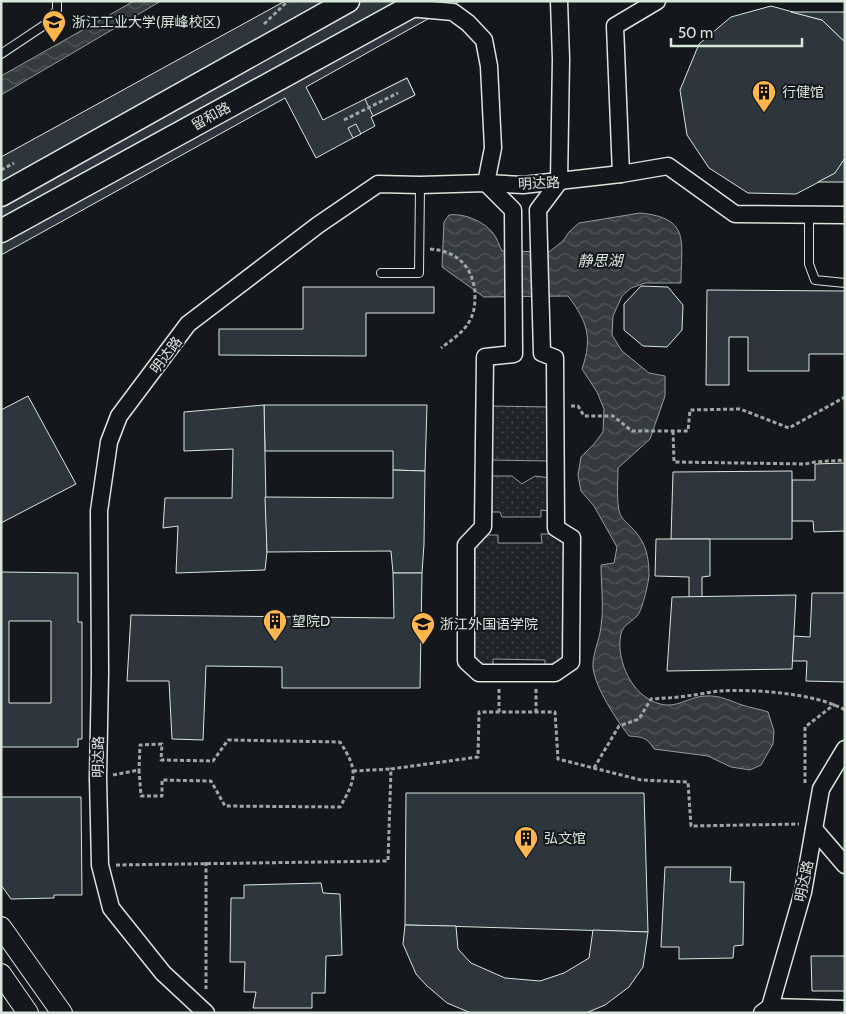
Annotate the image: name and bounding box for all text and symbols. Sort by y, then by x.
school or university icon: 浙江工业大学(屏峰校区) [41,9,67,43]
place label: 浙江工业大学(屏峰校区) [72,13,221,31]
scale bar [671,15,802,47]
text: 50 m [678,24,713,42]
building icon: 行健馆 [751,79,777,113]
place label: 行健馆 [782,83,824,101]
street label: 留和路 [188,98,234,134]
street label: 明达路 [518,173,560,193]
water label: 静思湖 [577,252,624,270]
street label: 明达路 [146,333,186,377]
building icon: 望院D [262,608,288,642]
school or university icon: 浙江外国语学院 [410,611,436,645]
place label: 望院D [292,612,330,630]
place label: 浙江外国语学院 [440,615,538,633]
street label: 明达路 [89,736,107,778]
building icon: 弘文馆 [513,825,539,859]
place label: 弘文馆 [544,829,586,847]
street label: 明达路 [791,859,817,903]

